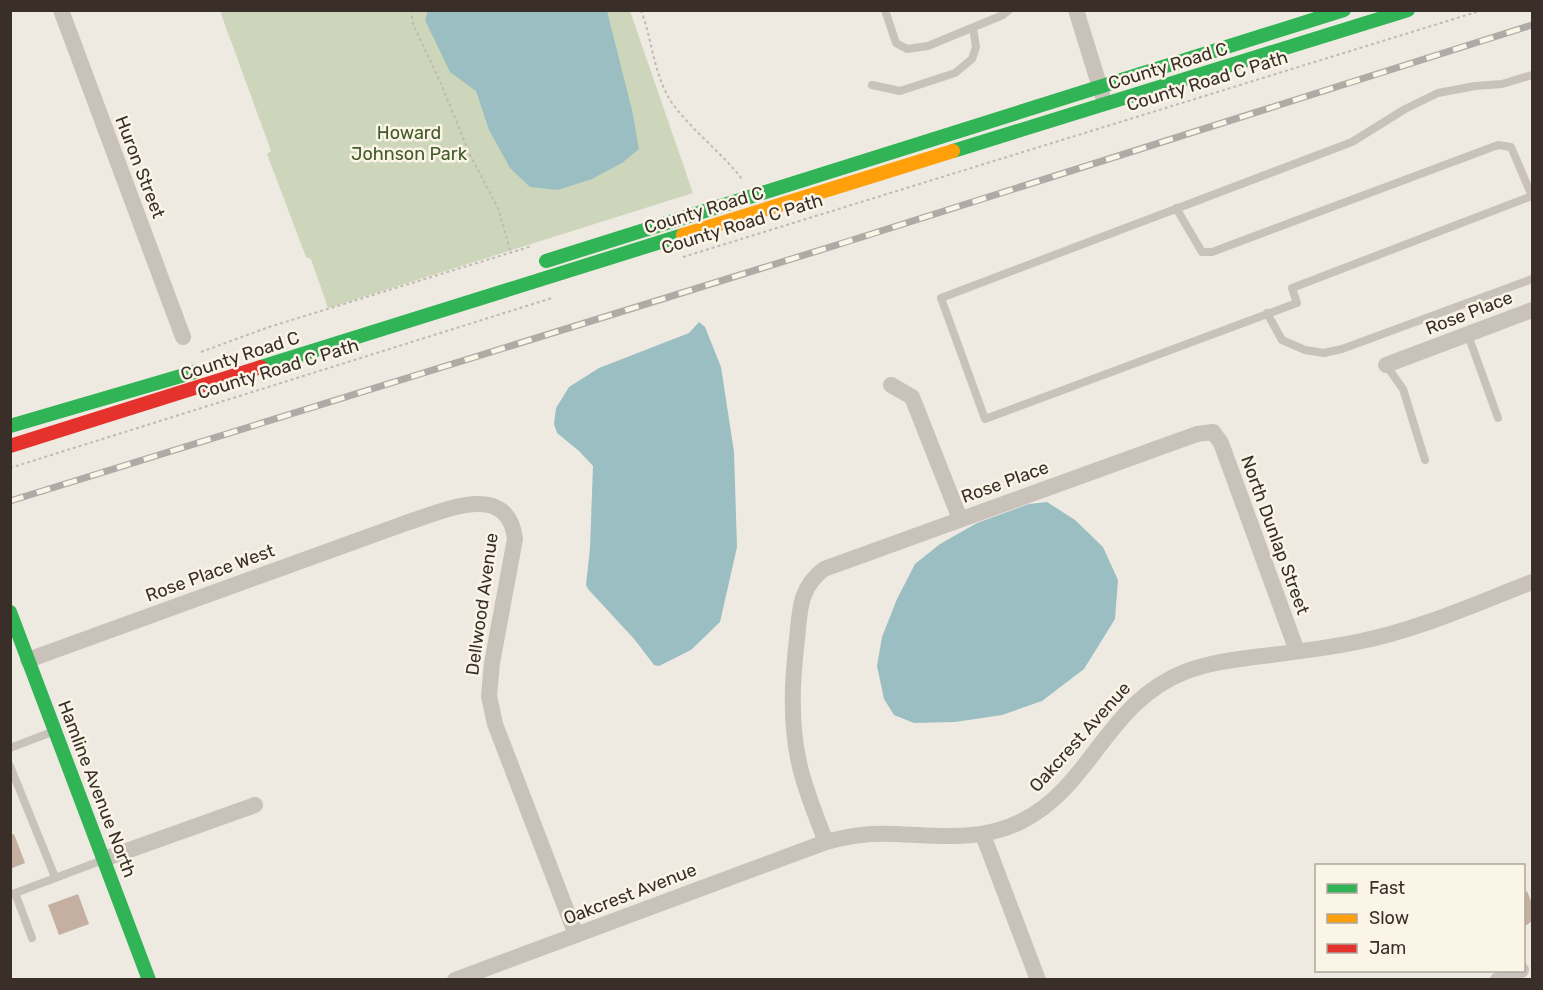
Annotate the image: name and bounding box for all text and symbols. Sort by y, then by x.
street label: County Road C [1106,37,1230,95]
street label: County Road C Path [1124,46,1290,116]
street label: Huron Street [110,113,170,221]
park label: Howard Johnson Park [351,122,468,165]
street label: County Road C [642,181,766,239]
street label: County Road C Path [659,189,825,259]
street label: Rose Place [1422,286,1516,340]
street label: County Road C [178,326,302,386]
street label: County Road C Path [195,334,361,404]
street label: North Dunlap Street [1236,452,1314,618]
street label: Rose Place [958,456,1052,508]
street label: Dellwood Avenue [461,531,503,677]
street label: Rose Place West [142,539,278,607]
street label: Oakcrest Avenue [1025,677,1135,797]
street label: Hamline Avenue North [53,697,141,881]
street label: Oakcrest Avenue [560,858,700,930]
legend [1315,864,1525,972]
text: Fast [1369,877,1405,899]
text: Slow [1369,907,1409,929]
text: Jam [1369,937,1406,959]

